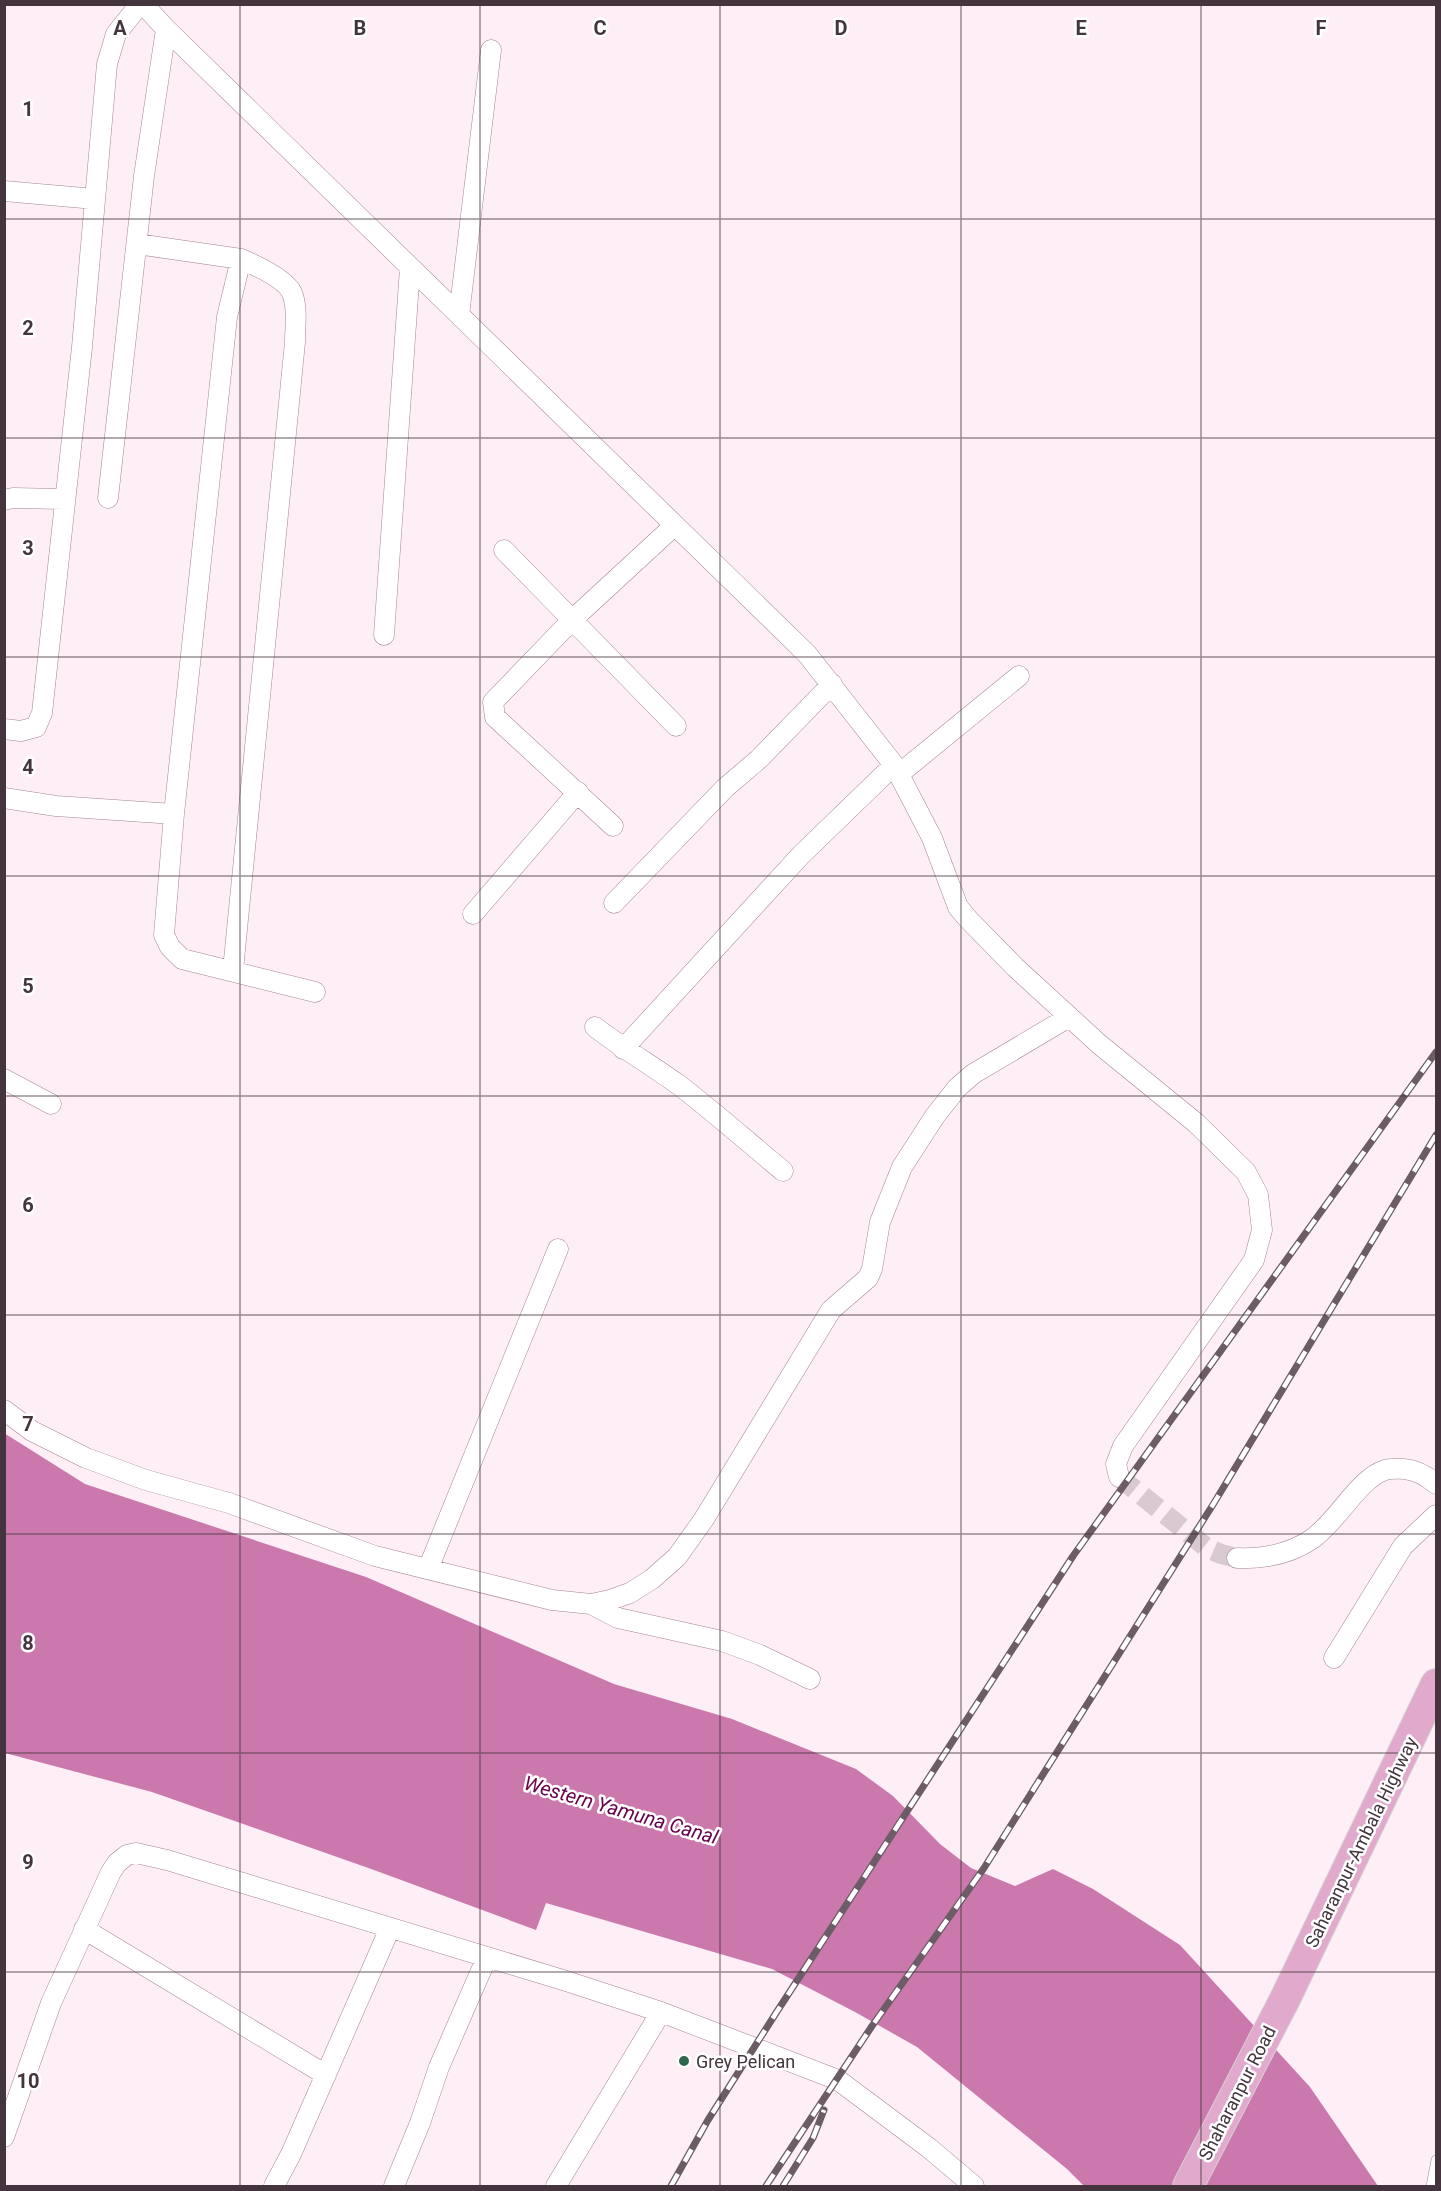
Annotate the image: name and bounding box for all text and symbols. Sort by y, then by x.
text: A [113,16,127,40]
text: B [354,16,366,40]
text: C [593,16,607,40]
text: D [835,16,848,40]
text: E [1075,16,1087,40]
text: F [1316,16,1327,40]
text: 1 [22,97,34,121]
text: 2 [22,316,34,340]
text: 3 [22,536,34,560]
text: 4 [22,755,34,779]
text: 5 [22,974,34,998]
text: 6 [22,1193,34,1217]
text: 7 [22,1412,34,1436]
text: 8 [22,1631,34,1655]
street label: Saharanpur-Ambala Highway [1301,1733,1421,1951]
water label: Western Yamuna Canal [521,1771,721,1849]
text: 9 [22,1850,34,1874]
street label: Shaharanpur Road [1194,2023,1280,2163]
place label: Grey Pelican [696,2051,795,2072]
marker: Grey Pelican [677,2054,691,2068]
text: 10 [17,2069,39,2093]

